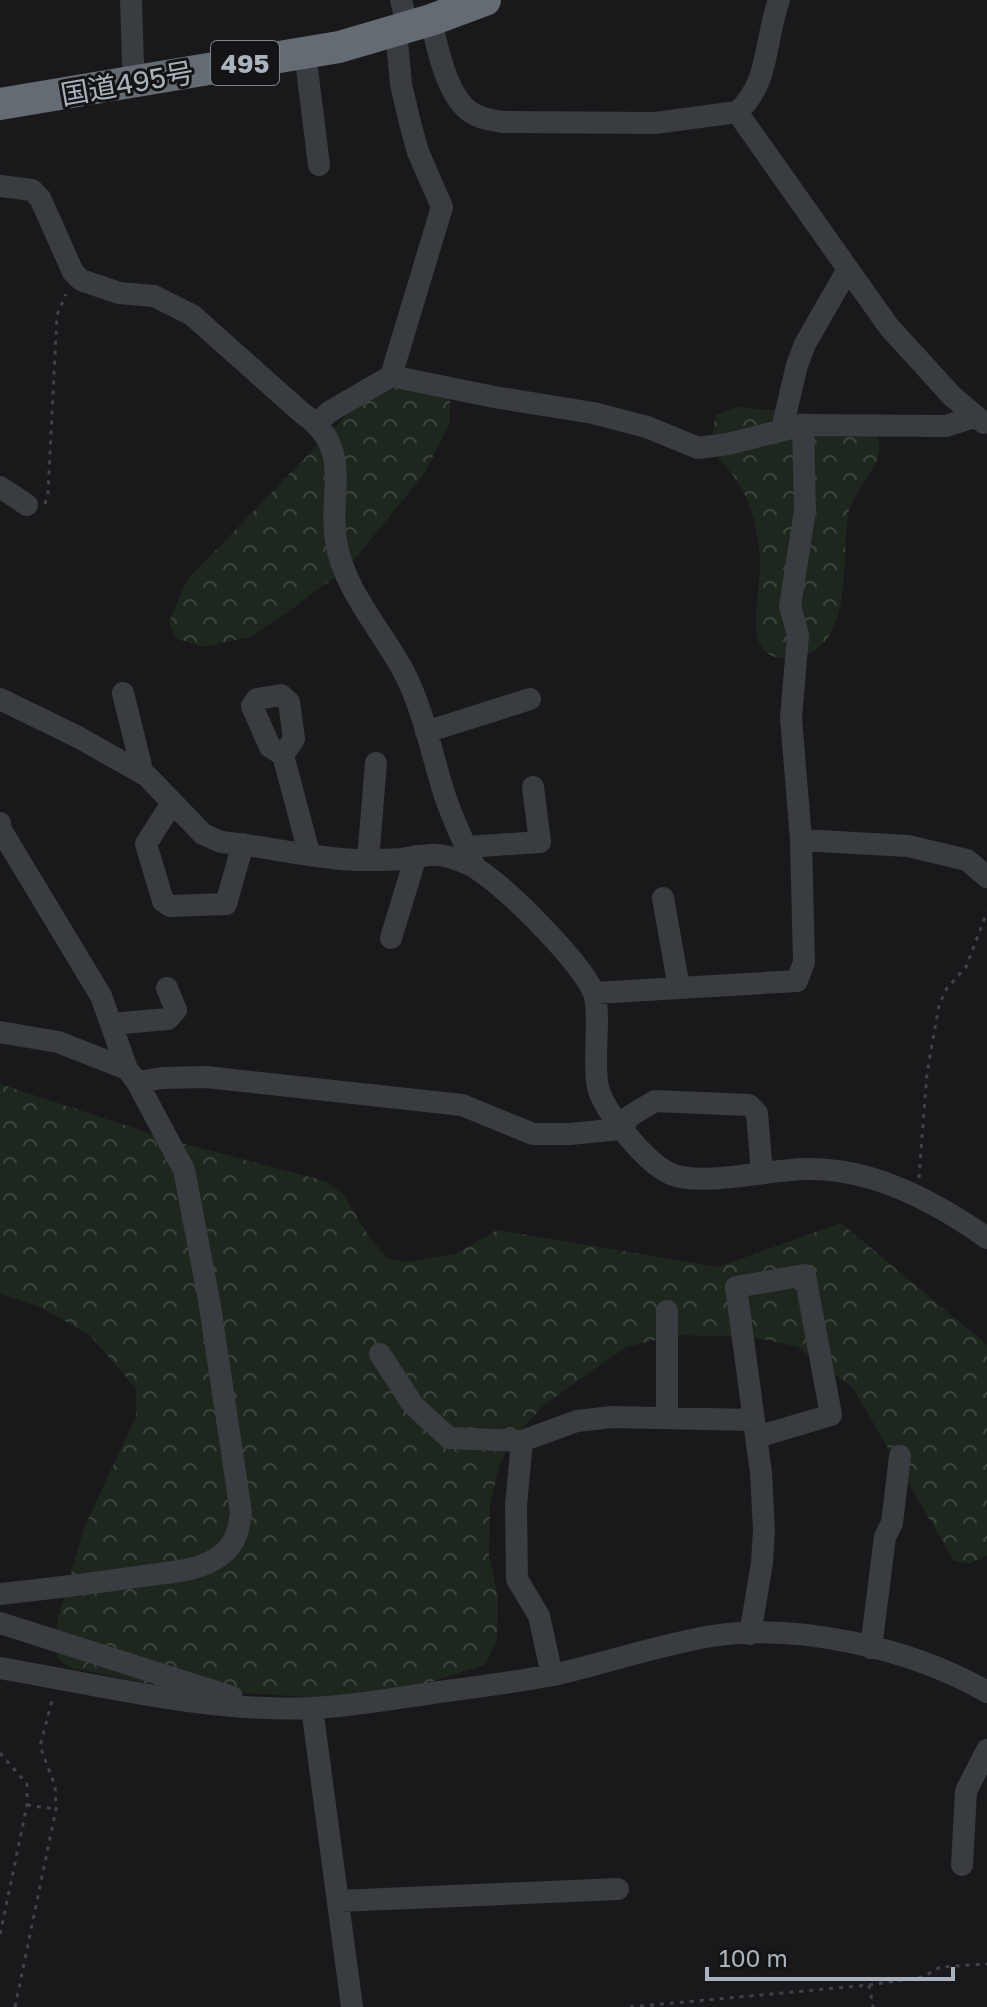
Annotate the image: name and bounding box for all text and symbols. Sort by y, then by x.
road number: 495 [211,41,279,85]
street label: 国道495号 [58,55,196,111]
scale bar [707,1931,953,1981]
text: 100 m [719,1943,788,1972]

